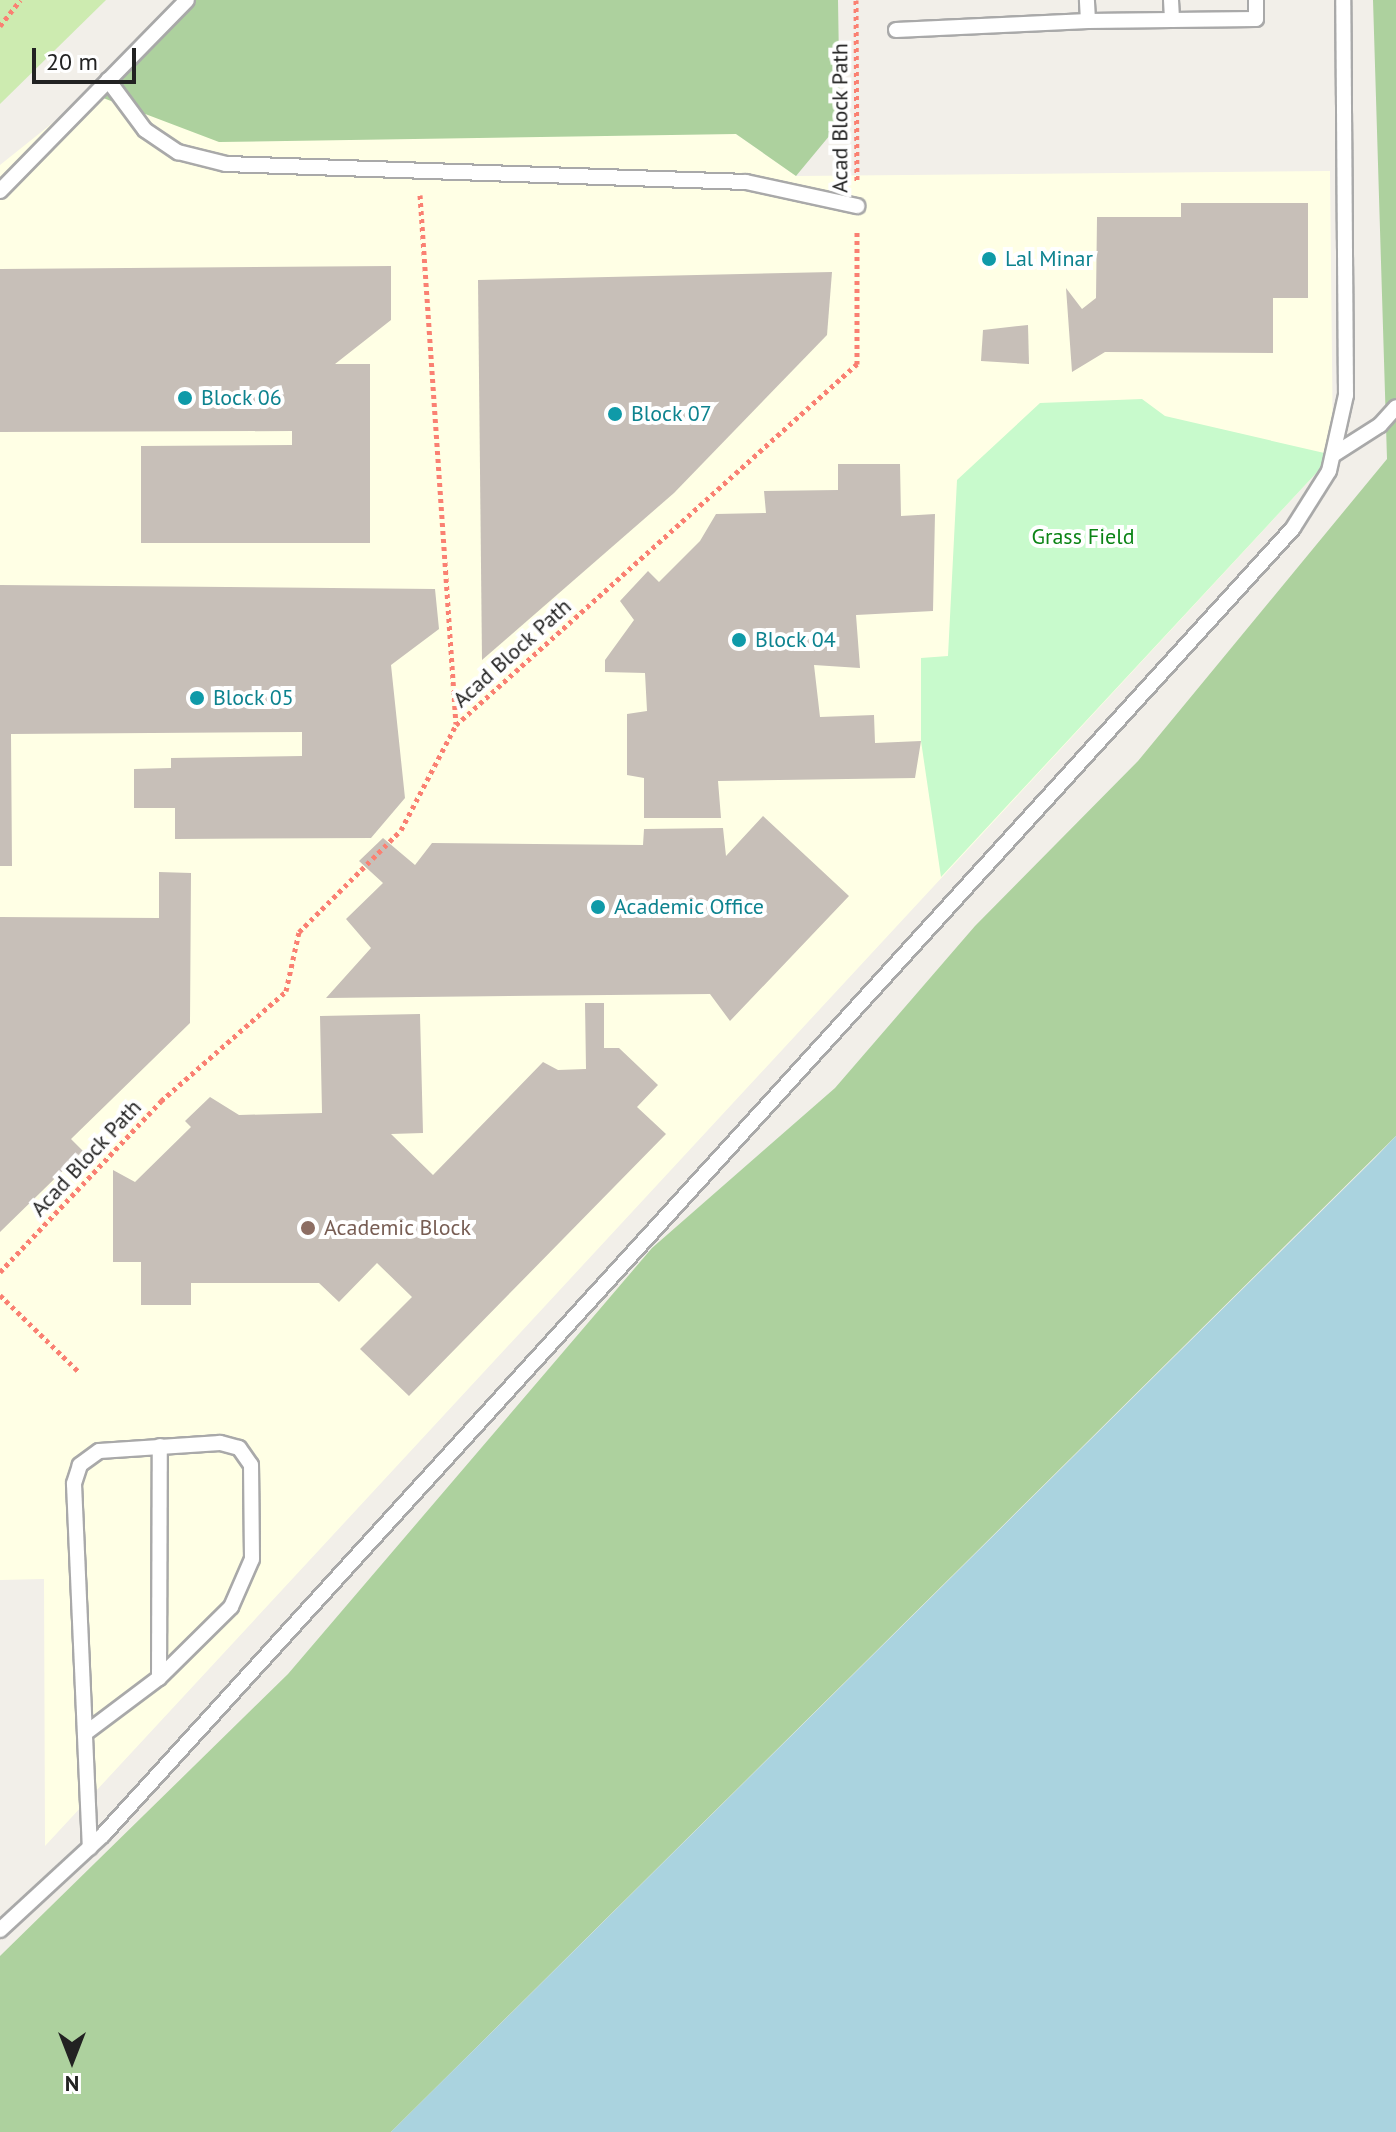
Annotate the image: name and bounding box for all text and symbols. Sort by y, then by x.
scale bar [36,32,140,82]
street label: Acad Block Path [827,43,853,193]
text: 20 m [46,46,98,77]
place label: Lal Minar [1005,246,1093,272]
marker: Lal Minar [980,250,998,268]
place label: Block 06 [201,385,282,411]
marker: Block 06 [176,389,194,407]
place label: Block 07 [631,401,712,427]
marker: Block 07 [606,405,624,423]
park label: Grass Field [1032,524,1134,550]
street label: Acad Block Path [447,593,577,713]
place label: Block 04 [755,627,836,653]
marker: Block 04 [730,631,748,649]
place label: Block 05 [213,685,294,711]
marker: Block 05 [188,689,206,707]
place label: Academic Office [614,894,765,920]
marker: Academic Office [589,898,607,916]
street label: Acad Block Path [25,1094,147,1222]
place label: Academic Block [324,1215,472,1241]
marker: Academic Block [299,1219,317,1237]
north arrow [32,2020,112,2100]
text: N [65,2070,79,2098]

